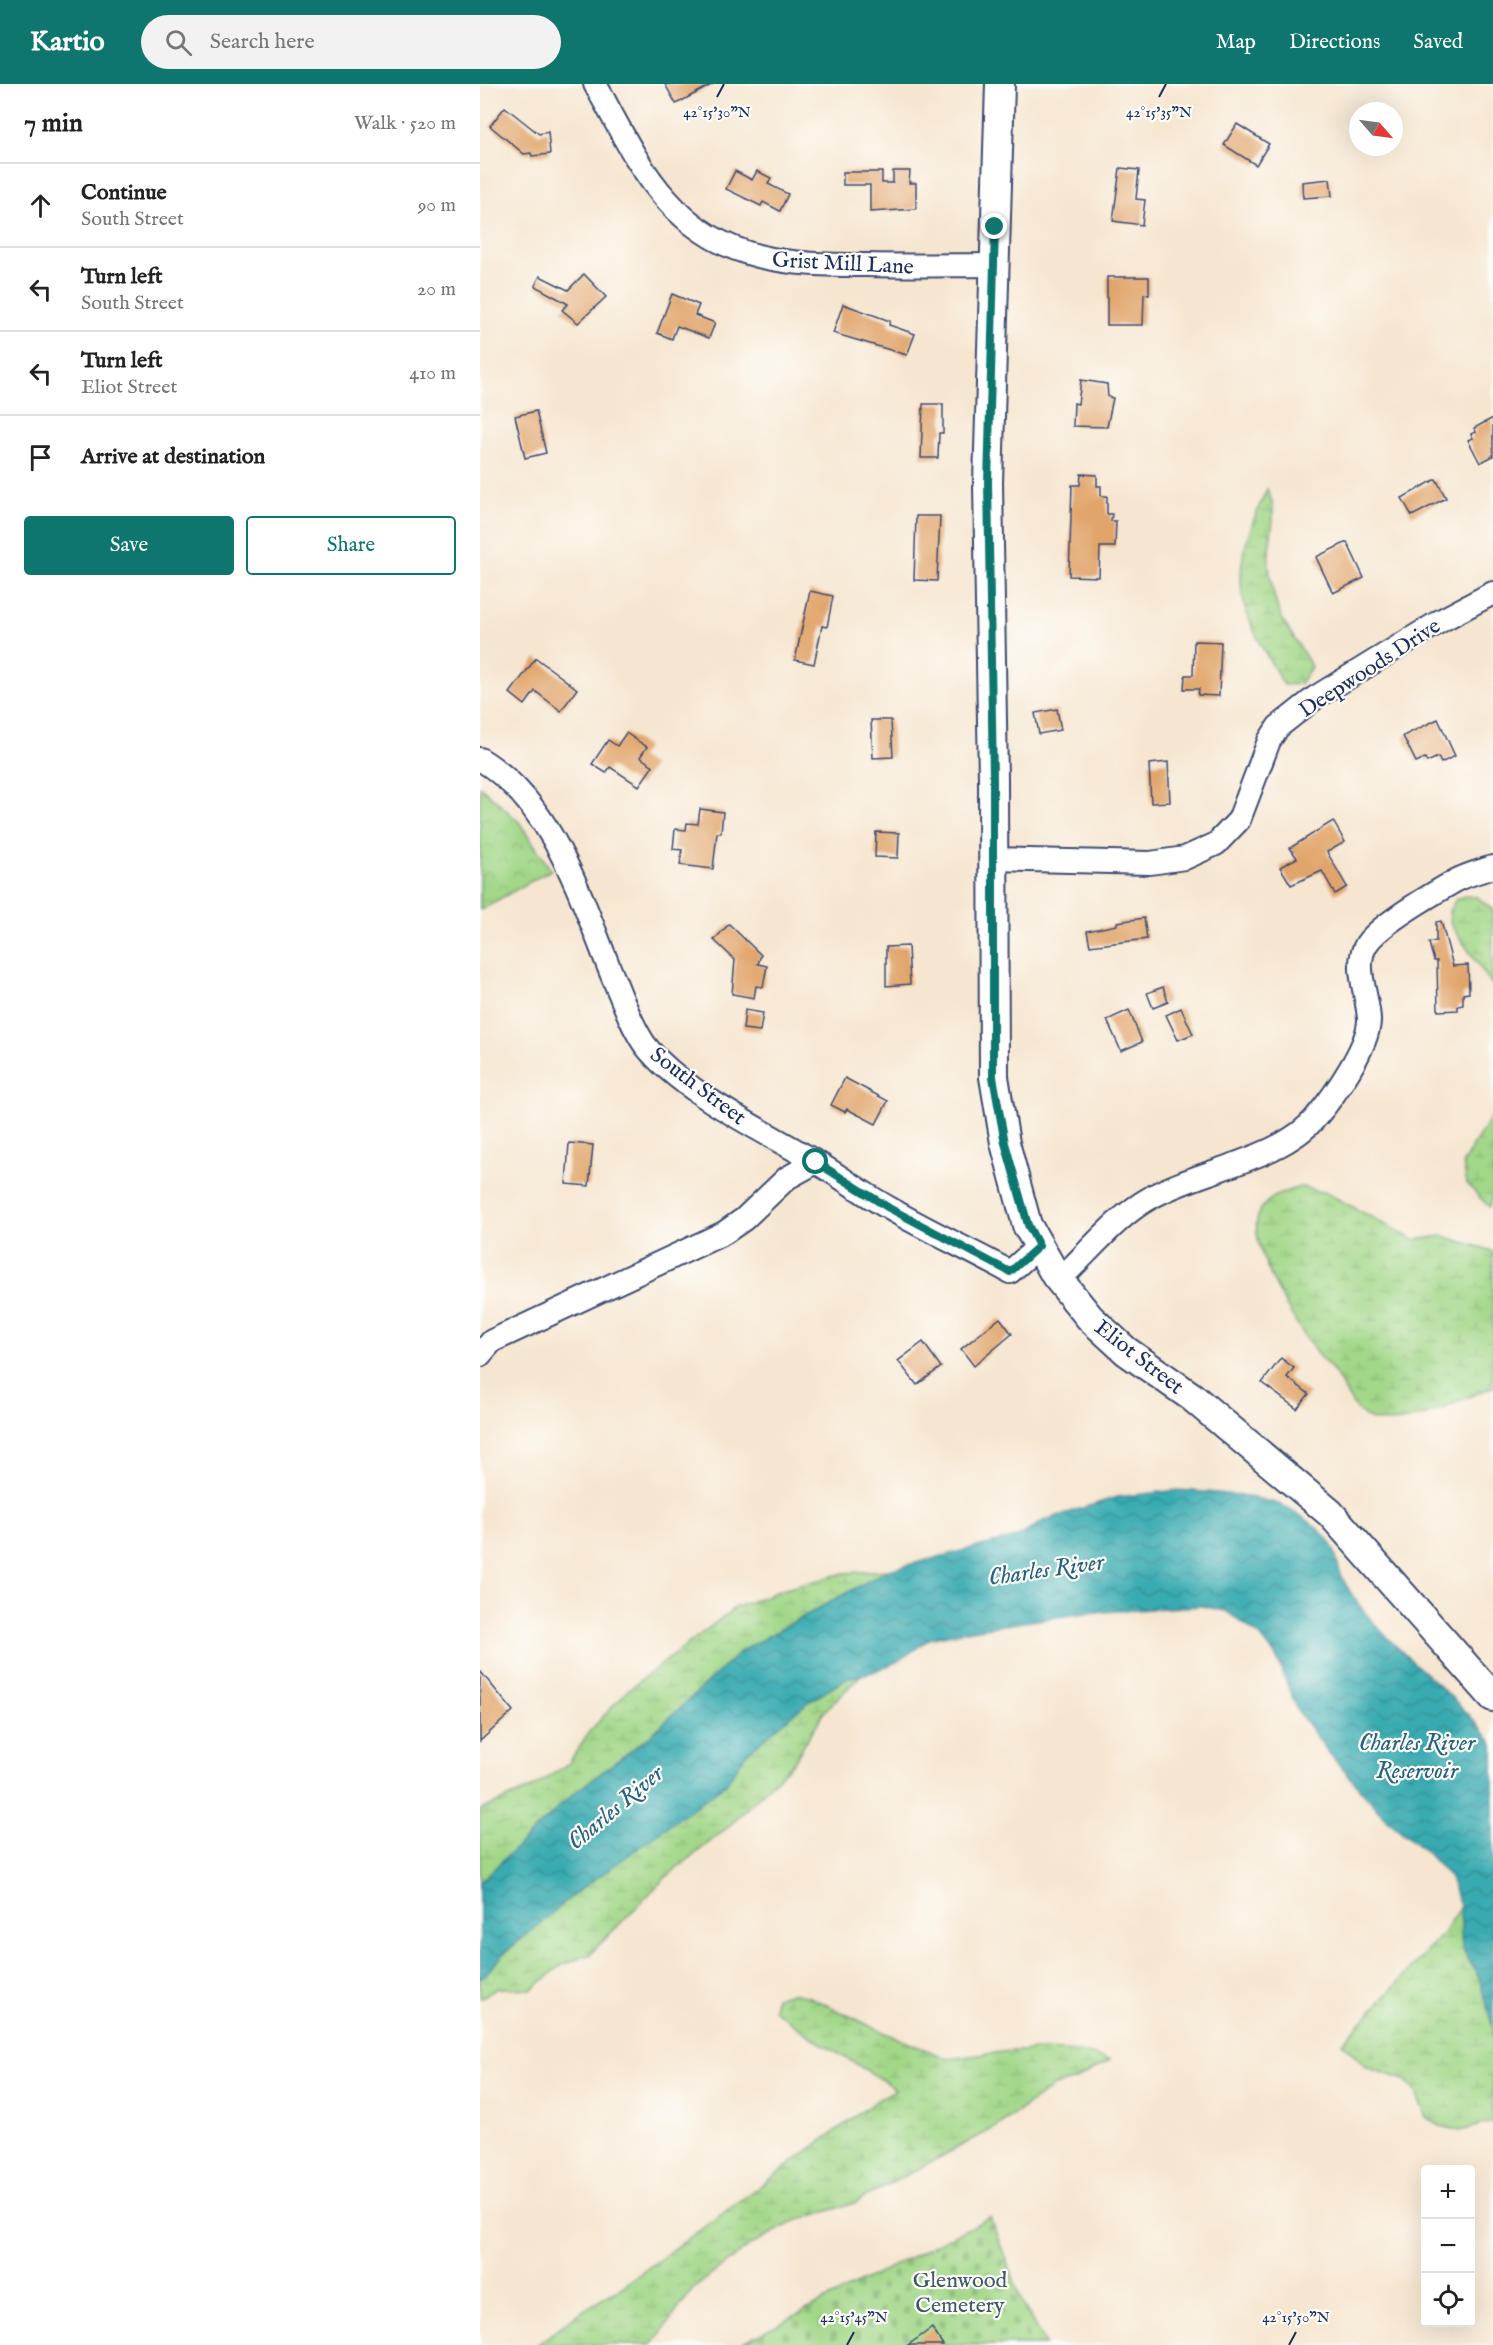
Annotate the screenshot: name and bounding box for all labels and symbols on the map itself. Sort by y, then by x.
north arrow [1349,102,1403,156]
text: 42°15'30"N [683,103,751,122]
text: 42°15'35"N [1126,103,1192,122]
route end [981,213,1007,239]
street label: Grist Mill Lane [771,246,914,282]
street label: Deepwoods Drive [1294,613,1446,725]
street label: South Street [644,1041,752,1132]
route start [802,1148,828,1174]
street label: Eliot Street [1088,1314,1189,1401]
water label: Charles River [986,1547,1108,1594]
water label: Charles River Reservoir [1359,1728,1477,1787]
water label: Charles River [561,1758,672,1857]
park label: Glenwood Cemetery [913,2267,1008,2320]
text: 42°15'45"N [820,2308,888,2327]
text: 42°15'50"N [1262,2308,1330,2327]

